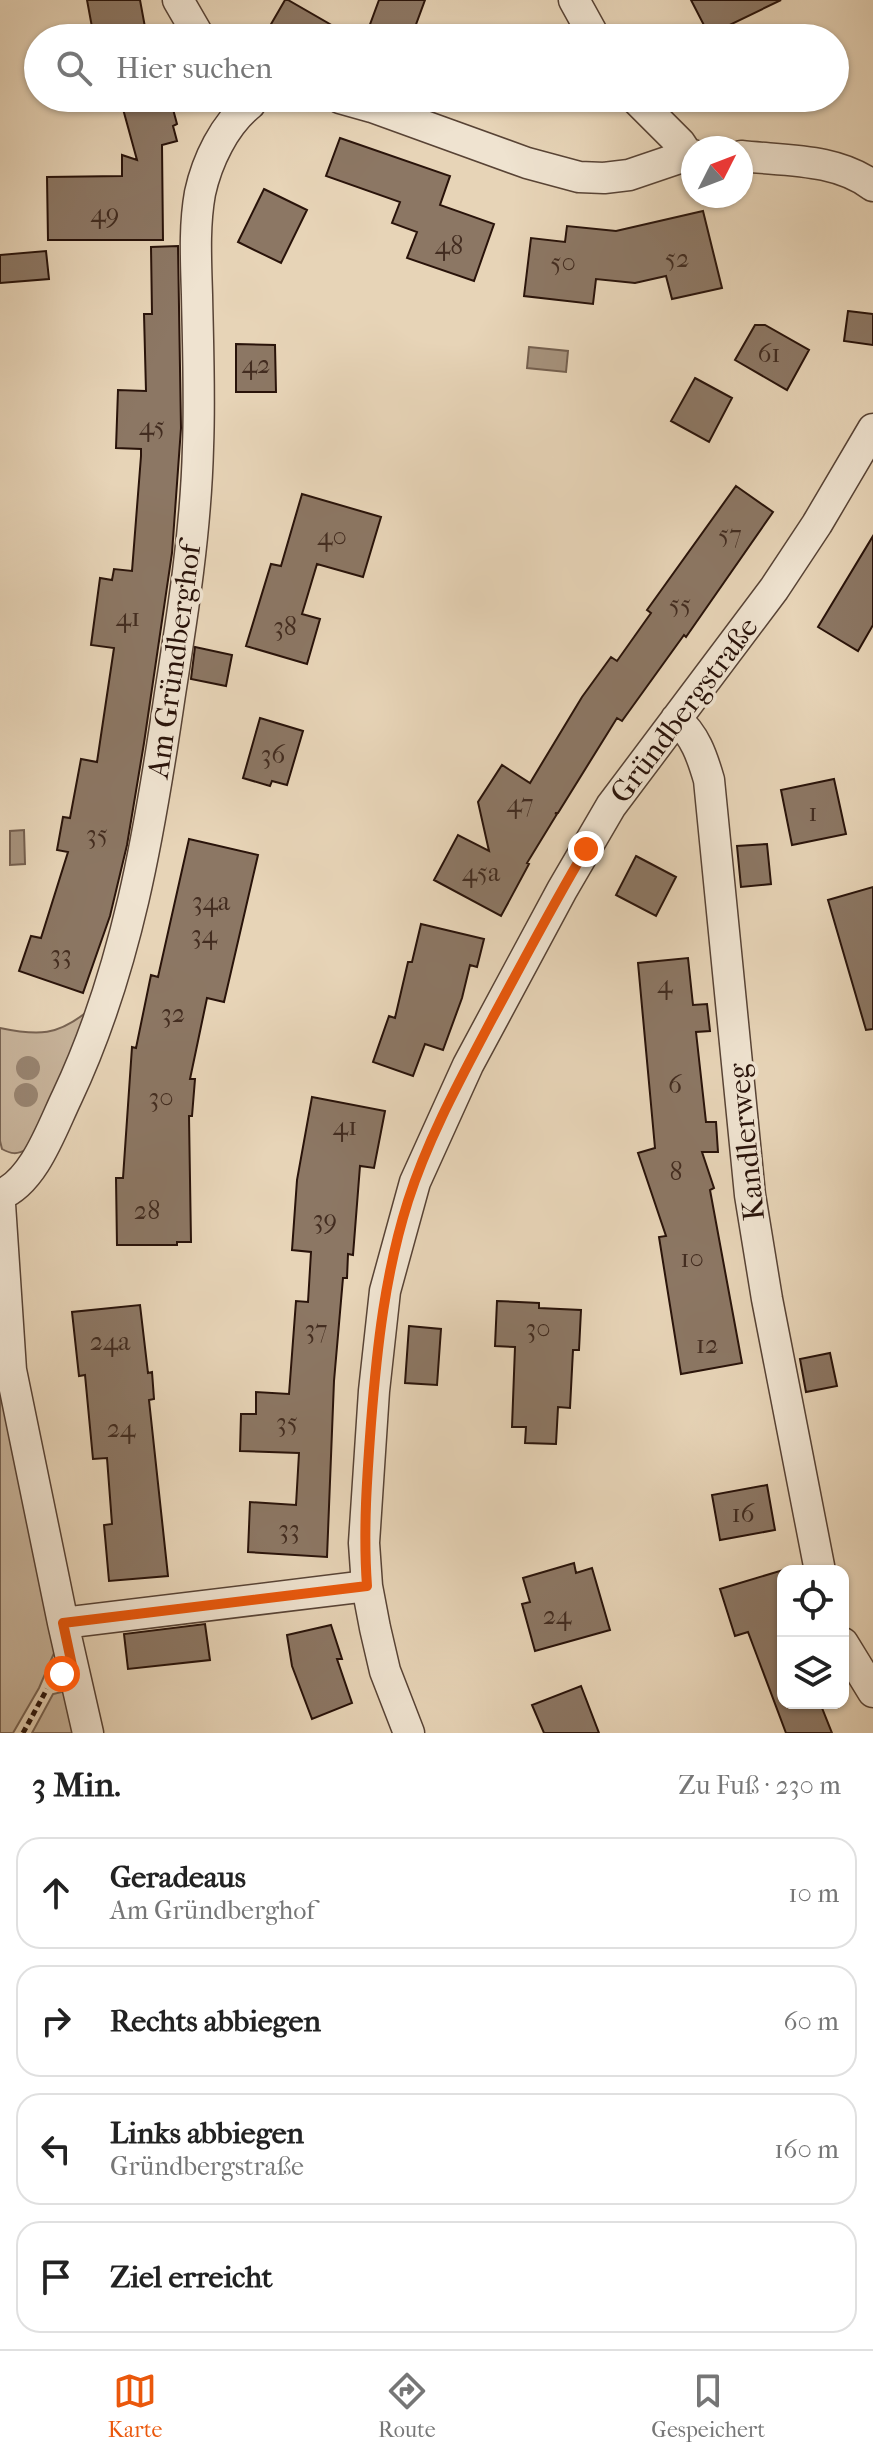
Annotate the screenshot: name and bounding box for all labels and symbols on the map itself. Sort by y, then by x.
north arrow [681,136,753,208]
house number: 49 [91,198,119,229]
house number: 48 [435,230,463,261]
house number: 52 [665,243,689,274]
house number: 50 [550,247,576,278]
house number: 61 [757,338,781,369]
house number: 42 [242,349,270,380]
house number: 45 [139,411,165,442]
house number: 57 [718,519,742,550]
house number: 40 [317,521,347,552]
street label: Am Gründberghof [141,536,209,782]
house number: 55 [669,589,691,620]
house number: 41 [116,602,140,633]
street label: Gründbergstraße [603,610,766,810]
house number: 38 [273,611,297,642]
house number: 36 [261,739,286,770]
house number: 47 [506,788,534,819]
house number: 1 [808,797,818,828]
house number: 35 [86,819,108,850]
route end [568,831,604,867]
house number: 45a [462,857,501,888]
house number: 34a [192,886,231,917]
house number: 34 [191,919,218,950]
house number: 33 [50,939,72,970]
house number: 4 [657,969,673,1000]
house number: 32 [161,998,185,1029]
street label: Kandlerweg [721,1061,772,1222]
house number: 6 [668,1069,683,1100]
house number: 30 [148,1082,174,1113]
house number: 41 [333,1111,357,1142]
house number: 8 [669,1156,683,1187]
house number: 28 [134,1195,160,1226]
house number: 39 [313,1204,337,1235]
house number: 10 [680,1243,704,1274]
house number: 30 [525,1313,551,1344]
house number: 37 [304,1314,328,1345]
house number: 24a [90,1326,131,1357]
house number: 12 [696,1329,718,1360]
house number: 35 [276,1407,298,1438]
house number: 24 [107,1413,136,1444]
house number: 16 [731,1498,756,1529]
house number: 33 [278,1514,300,1545]
house number: 24 [543,1600,572,1631]
route start [44,1656,80,1692]

